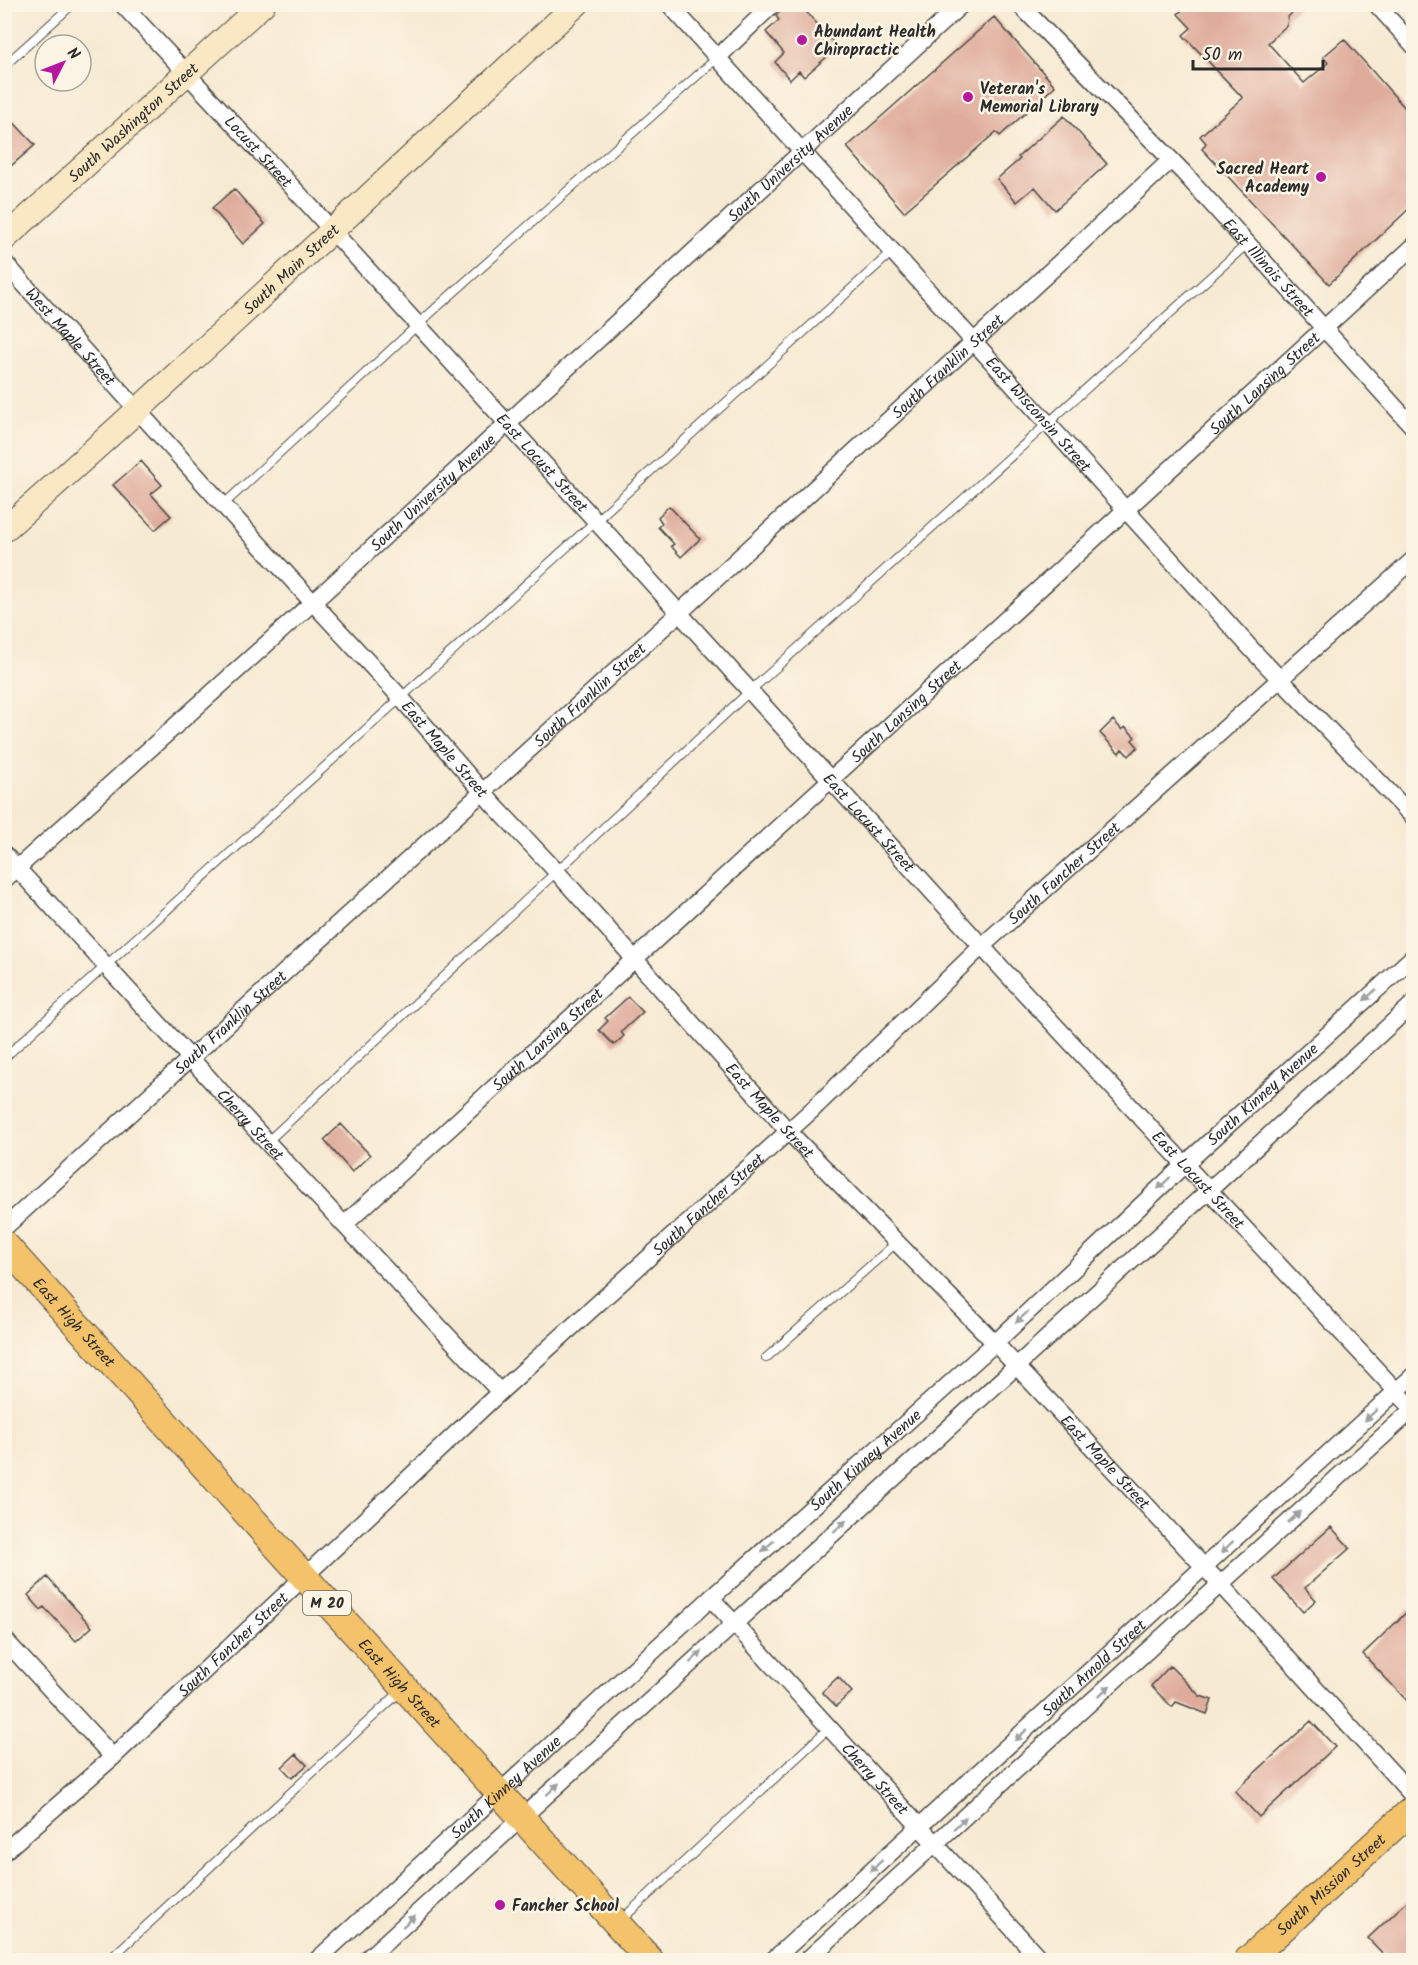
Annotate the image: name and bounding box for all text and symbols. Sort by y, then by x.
place label: Abundant Health Chiropractic [814,20,936,63]
north arrow [33,33,93,93]
marker: Abundant Health Chiropractic [795,33,809,47]
scale bar [1193,33,1324,71]
text: 50 m [1202,41,1242,70]
text: N [60,42,86,66]
street label: South Washington Street [63,57,205,189]
place label: Veteran's Memorial Library [980,77,1100,120]
marker: Veteran's Memorial Library [961,90,975,104]
street label: South University Avenue [722,99,860,229]
street label: Locust Street [218,110,298,195]
place label: Sacred Heart Academy [1216,157,1310,200]
marker: Sacred Heart Academy [1314,170,1328,184]
street label: East Illinois Street [1216,213,1320,324]
street label: South Main Street [238,218,346,321]
street label: West Maple Street [19,282,122,393]
street label: South Franklin Street [887,308,1011,425]
street label: South Lansing Street [1204,326,1327,442]
street label: East Wisconsin Street [979,351,1097,479]
street label: East Locust Street [489,408,594,519]
street label: South University Avenue [365,429,502,558]
street label: South Franklin Street [528,637,653,754]
street label: South Lansing Street [845,654,969,770]
street label: East Maple Street [394,695,494,805]
street label: East Locust Street [816,768,921,879]
street label: South Fancher Street [1003,816,1127,931]
street label: South Franklin Street [169,964,294,1081]
street label: South Lansing Street [487,982,610,1098]
one-way arrow [1363,988,1378,1001]
street label: South Kinney Avenue [1202,1038,1325,1152]
street label: East Maple Street [719,1058,820,1165]
street label: Cherry Street [210,1083,290,1168]
street label: East Locust Street [1145,1125,1251,1236]
street label: South Fancher Street [647,1147,772,1263]
one-way arrow [1158,1176,1172,1190]
street label: East High Street [26,1272,121,1374]
one-way arrow [1015,1310,1030,1323]
street label: South Kinney Avenue [804,1404,928,1518]
one-way arrow [1363,1408,1378,1422]
street label: East Maple Street [1054,1409,1156,1516]
one-way arrow [1286,1510,1301,1524]
one-way arrow [833,1519,848,1533]
one-way arrow [761,1539,776,1553]
one-way arrow [1220,1540,1235,1553]
street label: South Fancher Street [173,1586,295,1704]
road number: M 20 [303,1591,351,1615]
street label: South Arnold Street [1037,1613,1153,1723]
street label: East High Street [351,1633,447,1735]
one-way arrow [689,1650,704,1664]
one-way arrow [1096,1684,1111,1698]
one-way arrow [1014,1727,1028,1741]
street label: South Kinney Avenue [445,1730,568,1846]
street label: Cherry Street [835,1737,915,1822]
one-way arrow [546,1783,560,1797]
one-way arrow [952,1816,967,1830]
street label: South Mission Street [1271,1828,1393,1942]
one-way arrow [869,1859,884,1873]
place label: Fancher School [512,1894,620,1919]
marker: Fancher School [493,1898,507,1912]
one-way arrow [401,1915,416,1928]

